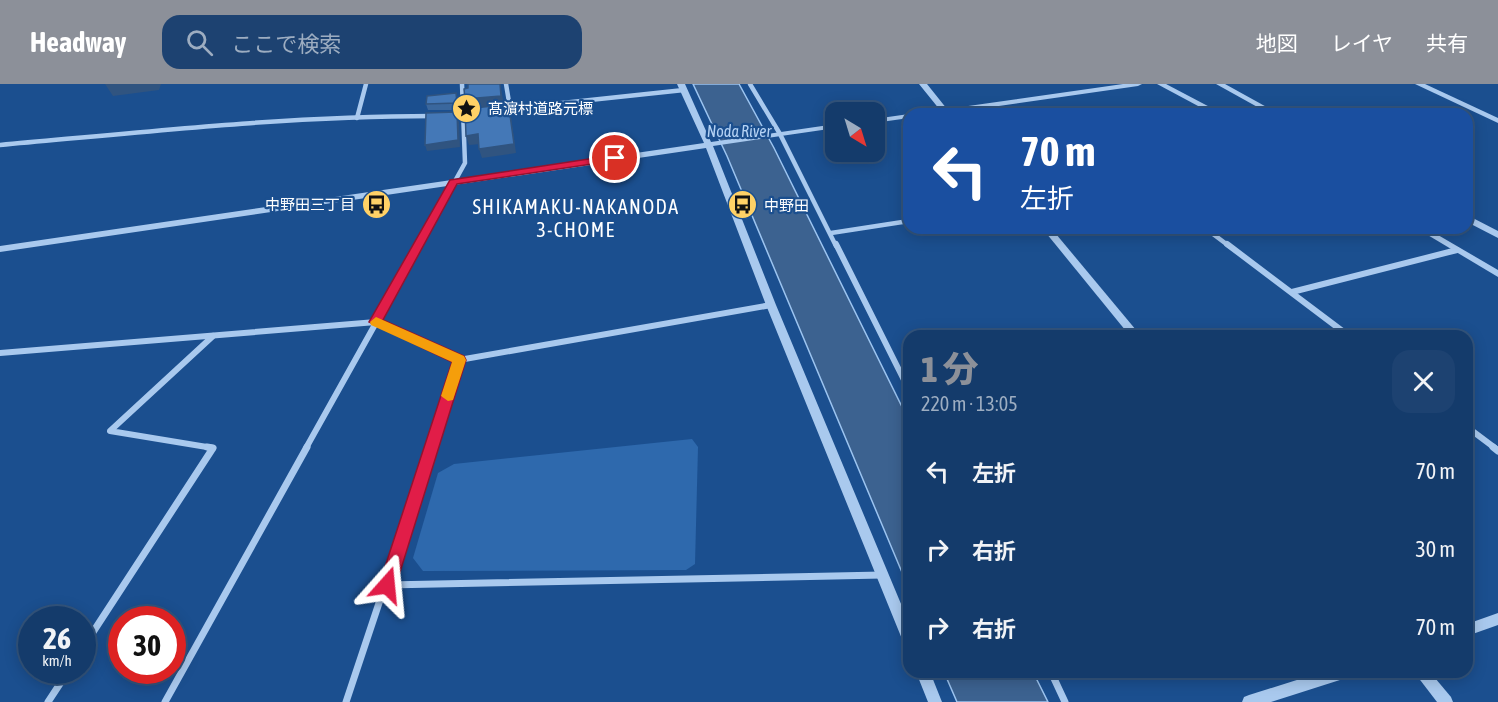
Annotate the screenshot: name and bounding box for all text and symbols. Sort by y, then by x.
search box [162,15,582,69]
text: Headway [30,26,126,58]
icon: search [183,26,216,59]
text: ここで検索 [231,31,341,57]
text: 地図 [1256,31,1298,55]
text: レイヤ [1331,31,1393,55]
text: 共有 [1426,31,1468,55]
place icon: 髙濵村道路元標 [451,92,483,124]
place label: 髙濵村道路元標 [488,100,593,117]
north arrow [825,102,885,162]
map controls [825,102,885,162]
water label: Noda River [707,122,772,140]
text: 70 m [1020,127,1095,175]
pin [589,132,640,183]
icon: left [921,132,999,210]
icon: arrive [598,141,631,174]
text: 左折 [1020,183,1074,214]
bus stop icon: 中野田三丁目 [360,188,392,220]
bus stop icon: 中野田 [727,189,759,221]
district label: SHIKAMAKU-NAKANODA 3-CHOME [472,195,680,241]
place label: 中野田三丁目 [265,196,355,213]
place label: 中野田 [764,197,809,214]
text: 1 分 [921,348,979,390]
button: close [1392,350,1455,413]
text: 220 m · 13:05 [921,392,1018,415]
icon: left [921,455,954,488]
text: 70 m [1415,458,1455,484]
text: 左折 [972,460,1016,486]
icon: right [921,533,954,566]
text: 30 m [1415,536,1455,562]
text: 右折 [972,538,1016,564]
position arrow [355,553,419,617]
speed limit sign: 30 [108,606,186,684]
icon: right [921,611,954,644]
text: 70 m [1415,614,1455,640]
text: 右折 [972,616,1016,642]
text: 26 [43,621,71,655]
text: km/h [42,652,72,669]

